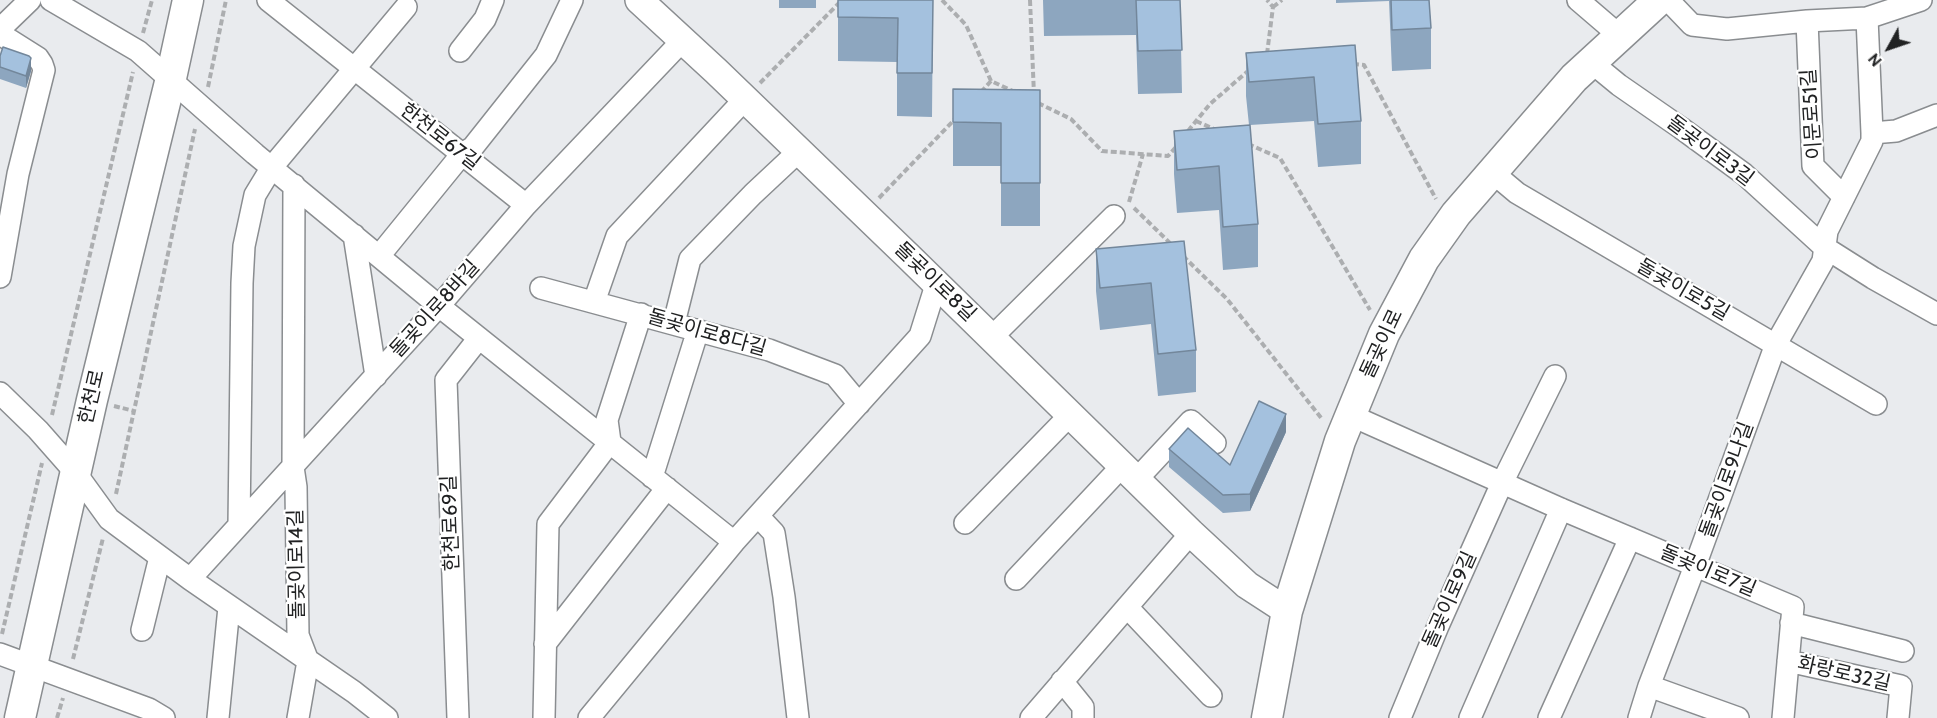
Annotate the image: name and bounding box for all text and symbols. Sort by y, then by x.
north arrow [1859,18,1919,78]
text: N [1864,49,1886,70]
street label: 이문로51길 [1797,68,1827,160]
street label: 한천로67길 [395,98,485,176]
street label: 돌곶이로3길 [1662,110,1758,192]
street label: 돌곶이로8길 [889,237,981,327]
street label: 돌곶이로5길 [1632,254,1734,326]
street label: 돌곶이로8바길 [385,255,485,363]
street label: 돌곶이로8다길 [645,305,769,361]
street label: 돌곶이로 [1356,306,1408,382]
street label: 한천로 [74,367,110,427]
street label: 돌곶이로9나길 [1695,419,1759,541]
street label: 한천로69길 [437,474,465,572]
street label: 돌곶이로14길 [284,509,310,619]
street label: 돌곶이로7길 [1656,540,1760,602]
street label: 돌곶이로9길 [1418,548,1482,652]
street label: 화랑로32길 [1795,652,1893,696]

